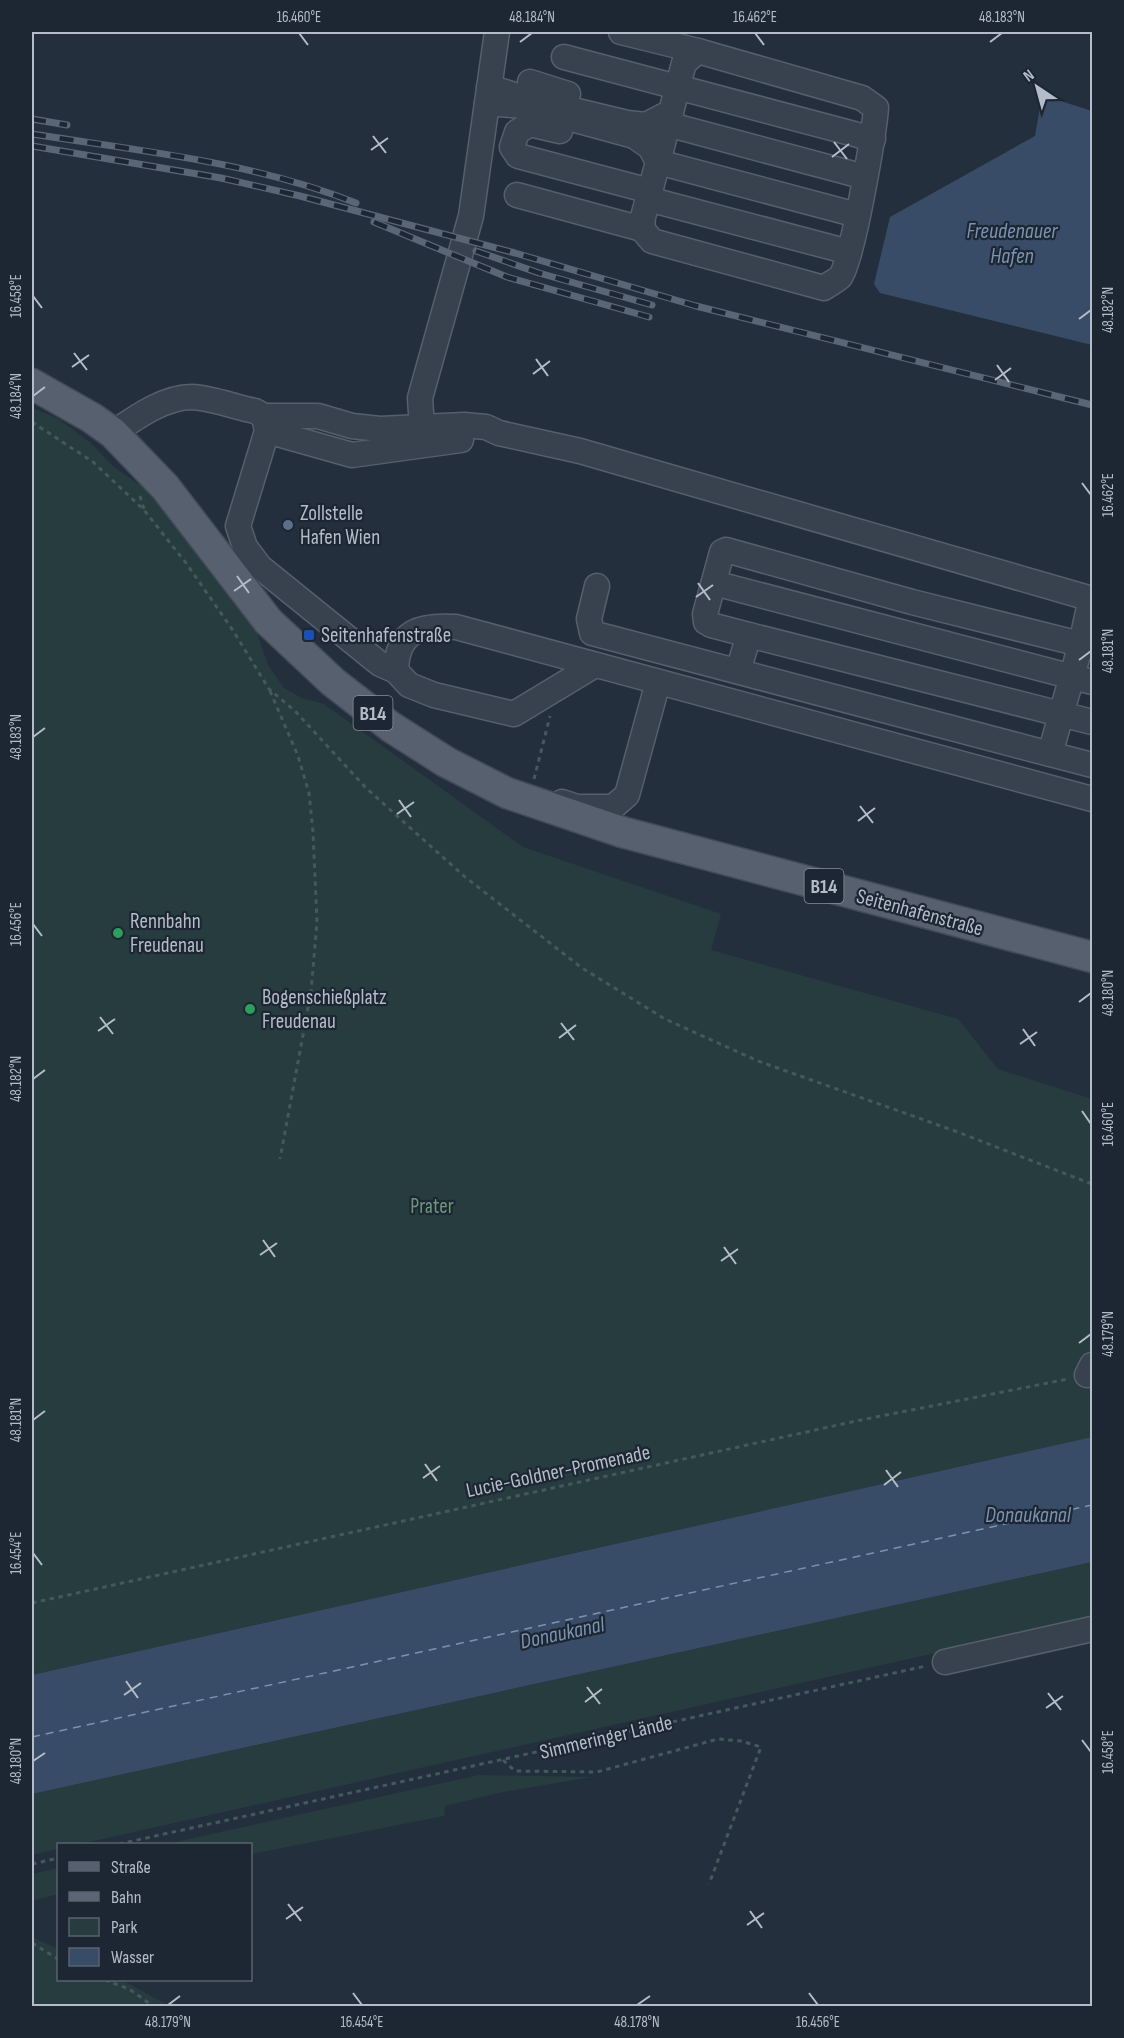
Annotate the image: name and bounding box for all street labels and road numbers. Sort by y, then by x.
road number: B14 [354,696,392,730]
road number: B14 [804,869,844,903]
street label: Seitenhafenstraße [854,884,986,941]
street label: Lucie-Goldner-Promenade [464,1440,652,1503]
street label: Simmeringer Lände [537,1710,675,1765]

